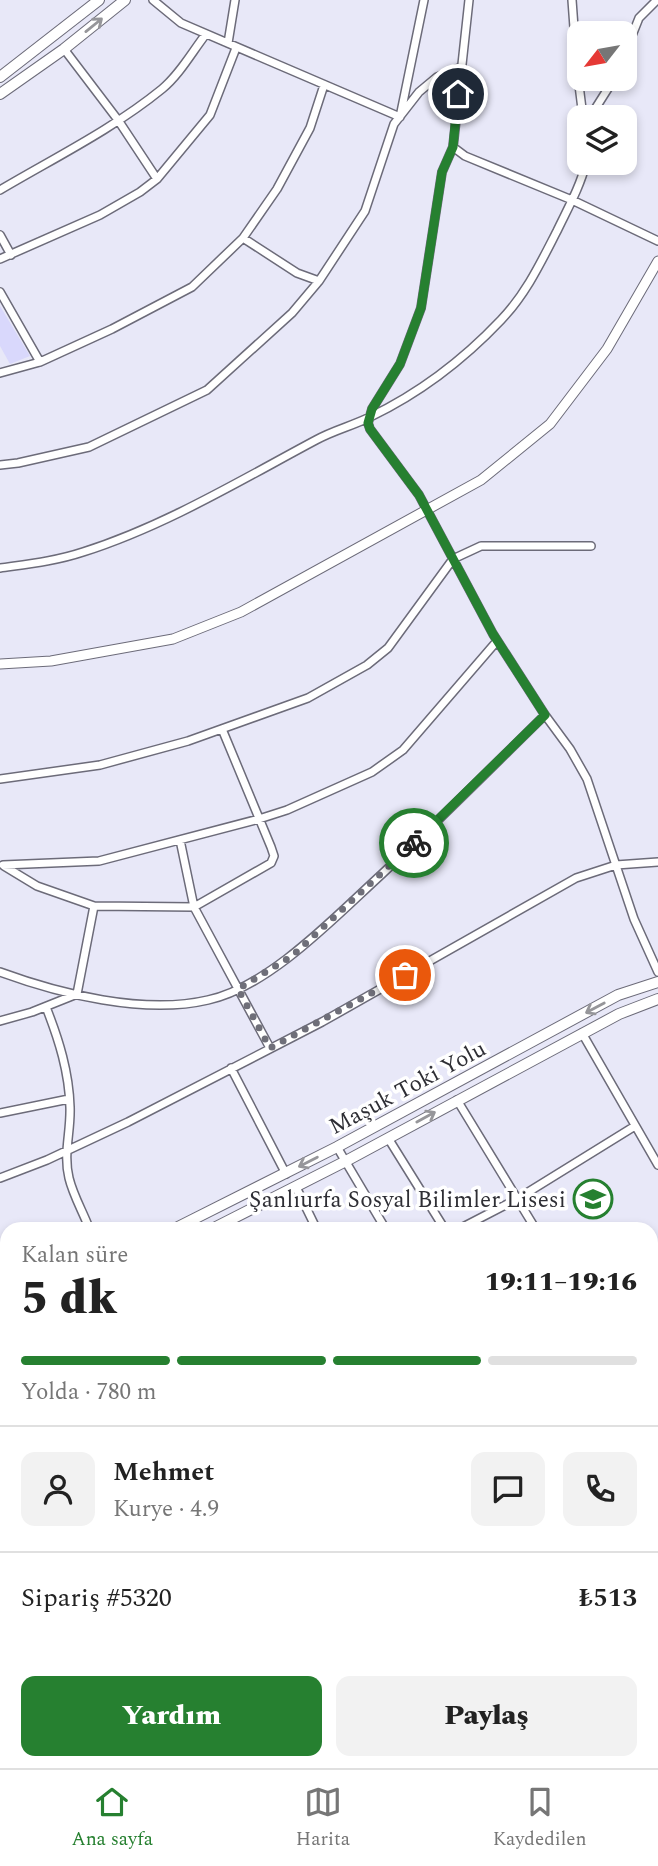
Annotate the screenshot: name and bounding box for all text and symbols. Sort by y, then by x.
one-way arrow [85,17,103,32]
north arrow [567,21,637,91]
map controls [567,21,637,175]
pin [428,64,488,124]
icon: home [439,75,477,113]
button: layers [567,105,637,175]
courier [379,808,449,878]
icon: bike [395,824,433,862]
pin [375,945,435,1005]
icon: bag [386,956,424,994]
one-way arrow [585,1002,606,1015]
street label: Maşuk Toki Yolu [323,1032,493,1145]
one-way arrow [415,1110,436,1124]
one-way arrow [298,1155,319,1169]
school or university icon: Şanlıurfa Sosyal Bilimler Lisesi [572,1178,614,1220]
place label: Şanlıurfa Sosyal Bilimler Lisesi [249,1183,566,1218]
text: Kalan süre [21,1238,128,1273]
text: 19:11–19:16 [485,1262,637,1302]
text: 5 dk [21,1264,117,1334]
text: Yolda · 780 m [21,1375,156,1410]
button: person [21,1452,95,1526]
text: Mehmet [113,1452,214,1492]
button: chat [471,1452,545,1526]
button: phone [563,1452,637,1526]
text: Kurye · 4.9 [113,1492,219,1527]
text: Sipariş #5320 [21,1578,172,1618]
text: ₺513 [579,1578,637,1618]
button: Yardım [21,1676,322,1756]
button: Paylaş [336,1676,637,1756]
tab: Ana sayfa [71,1783,153,1854]
tab: Harita [296,1783,350,1854]
tab: Kaydedilen [493,1783,587,1854]

